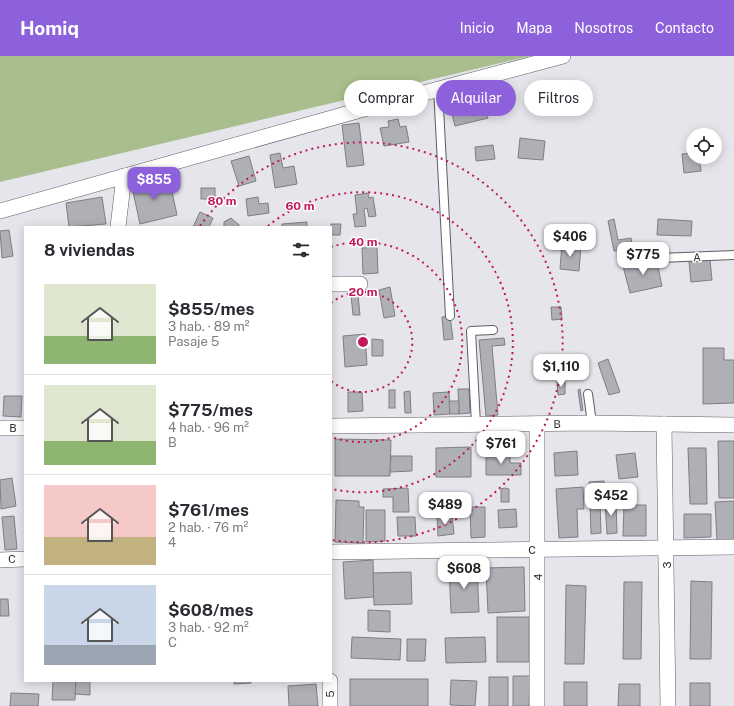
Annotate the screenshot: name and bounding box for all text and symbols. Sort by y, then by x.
text: Homiq [20,17,79,39]
text: Inicio [460,20,494,36]
text: Mapa [516,20,552,36]
text: Nosotros [574,20,633,36]
text: Contacto [655,20,714,36]
chip: Comprar [344,80,428,116]
chip: Alquilar [436,80,516,116]
chip: Filtros [524,80,593,116]
map controls [686,128,722,164]
button: locate [686,128,722,164]
pin: $855 [130,167,178,201]
text: $855 [136,172,172,187]
text: 80 m [207,194,237,208]
text: 60 m [285,199,315,213]
pin: $406 [546,224,594,258]
text: $406 [553,229,587,244]
text: 40 m [348,235,378,249]
icon: filters [290,239,312,261]
text: 8 viviendas [44,240,135,260]
pin: $775 [619,242,667,276]
text: $775 [626,247,660,262]
street label: A [693,251,701,263]
text: 20 m [349,285,378,299]
text: $855/mes [168,299,254,319]
icon: home [76,300,124,348]
text: 3 hab. · 89 m² [168,319,249,334]
text: Pasaje 5 [168,334,219,349]
centre of rings [356,335,370,349]
pin: $1,110 [528,354,594,388]
text: $1,110 [542,359,580,374]
text: $775/mes [168,400,253,420]
icon: home [76,401,124,449]
street label: B [553,418,561,430]
text: 4 hab. · 96 m² [168,420,249,435]
street label: B [9,422,17,434]
pin: $761 [477,431,525,465]
text: B [168,435,177,450]
text: $761 [485,436,517,451]
pin: $452 [587,483,635,517]
text: $452 [594,488,628,503]
pin: $489 [421,492,469,526]
text: $489 [428,497,462,512]
text: $761/mes [168,500,249,520]
icon: home [76,501,124,549]
text: 2 hab. · 76 m² [168,520,248,535]
text: 4 [168,535,176,550]
street label: C [528,544,536,556]
street label: C [8,553,16,565]
pin: $608 [440,556,488,590]
text: $608 [447,561,481,576]
street label: 3 [661,561,673,568]
street label: 4 [532,573,544,581]
text: $608/mes [168,600,254,620]
icon: home [76,601,124,649]
text: 3 hab. · 92 m² [168,620,249,635]
text: C [168,635,177,650]
street label: 5 [324,690,336,698]

